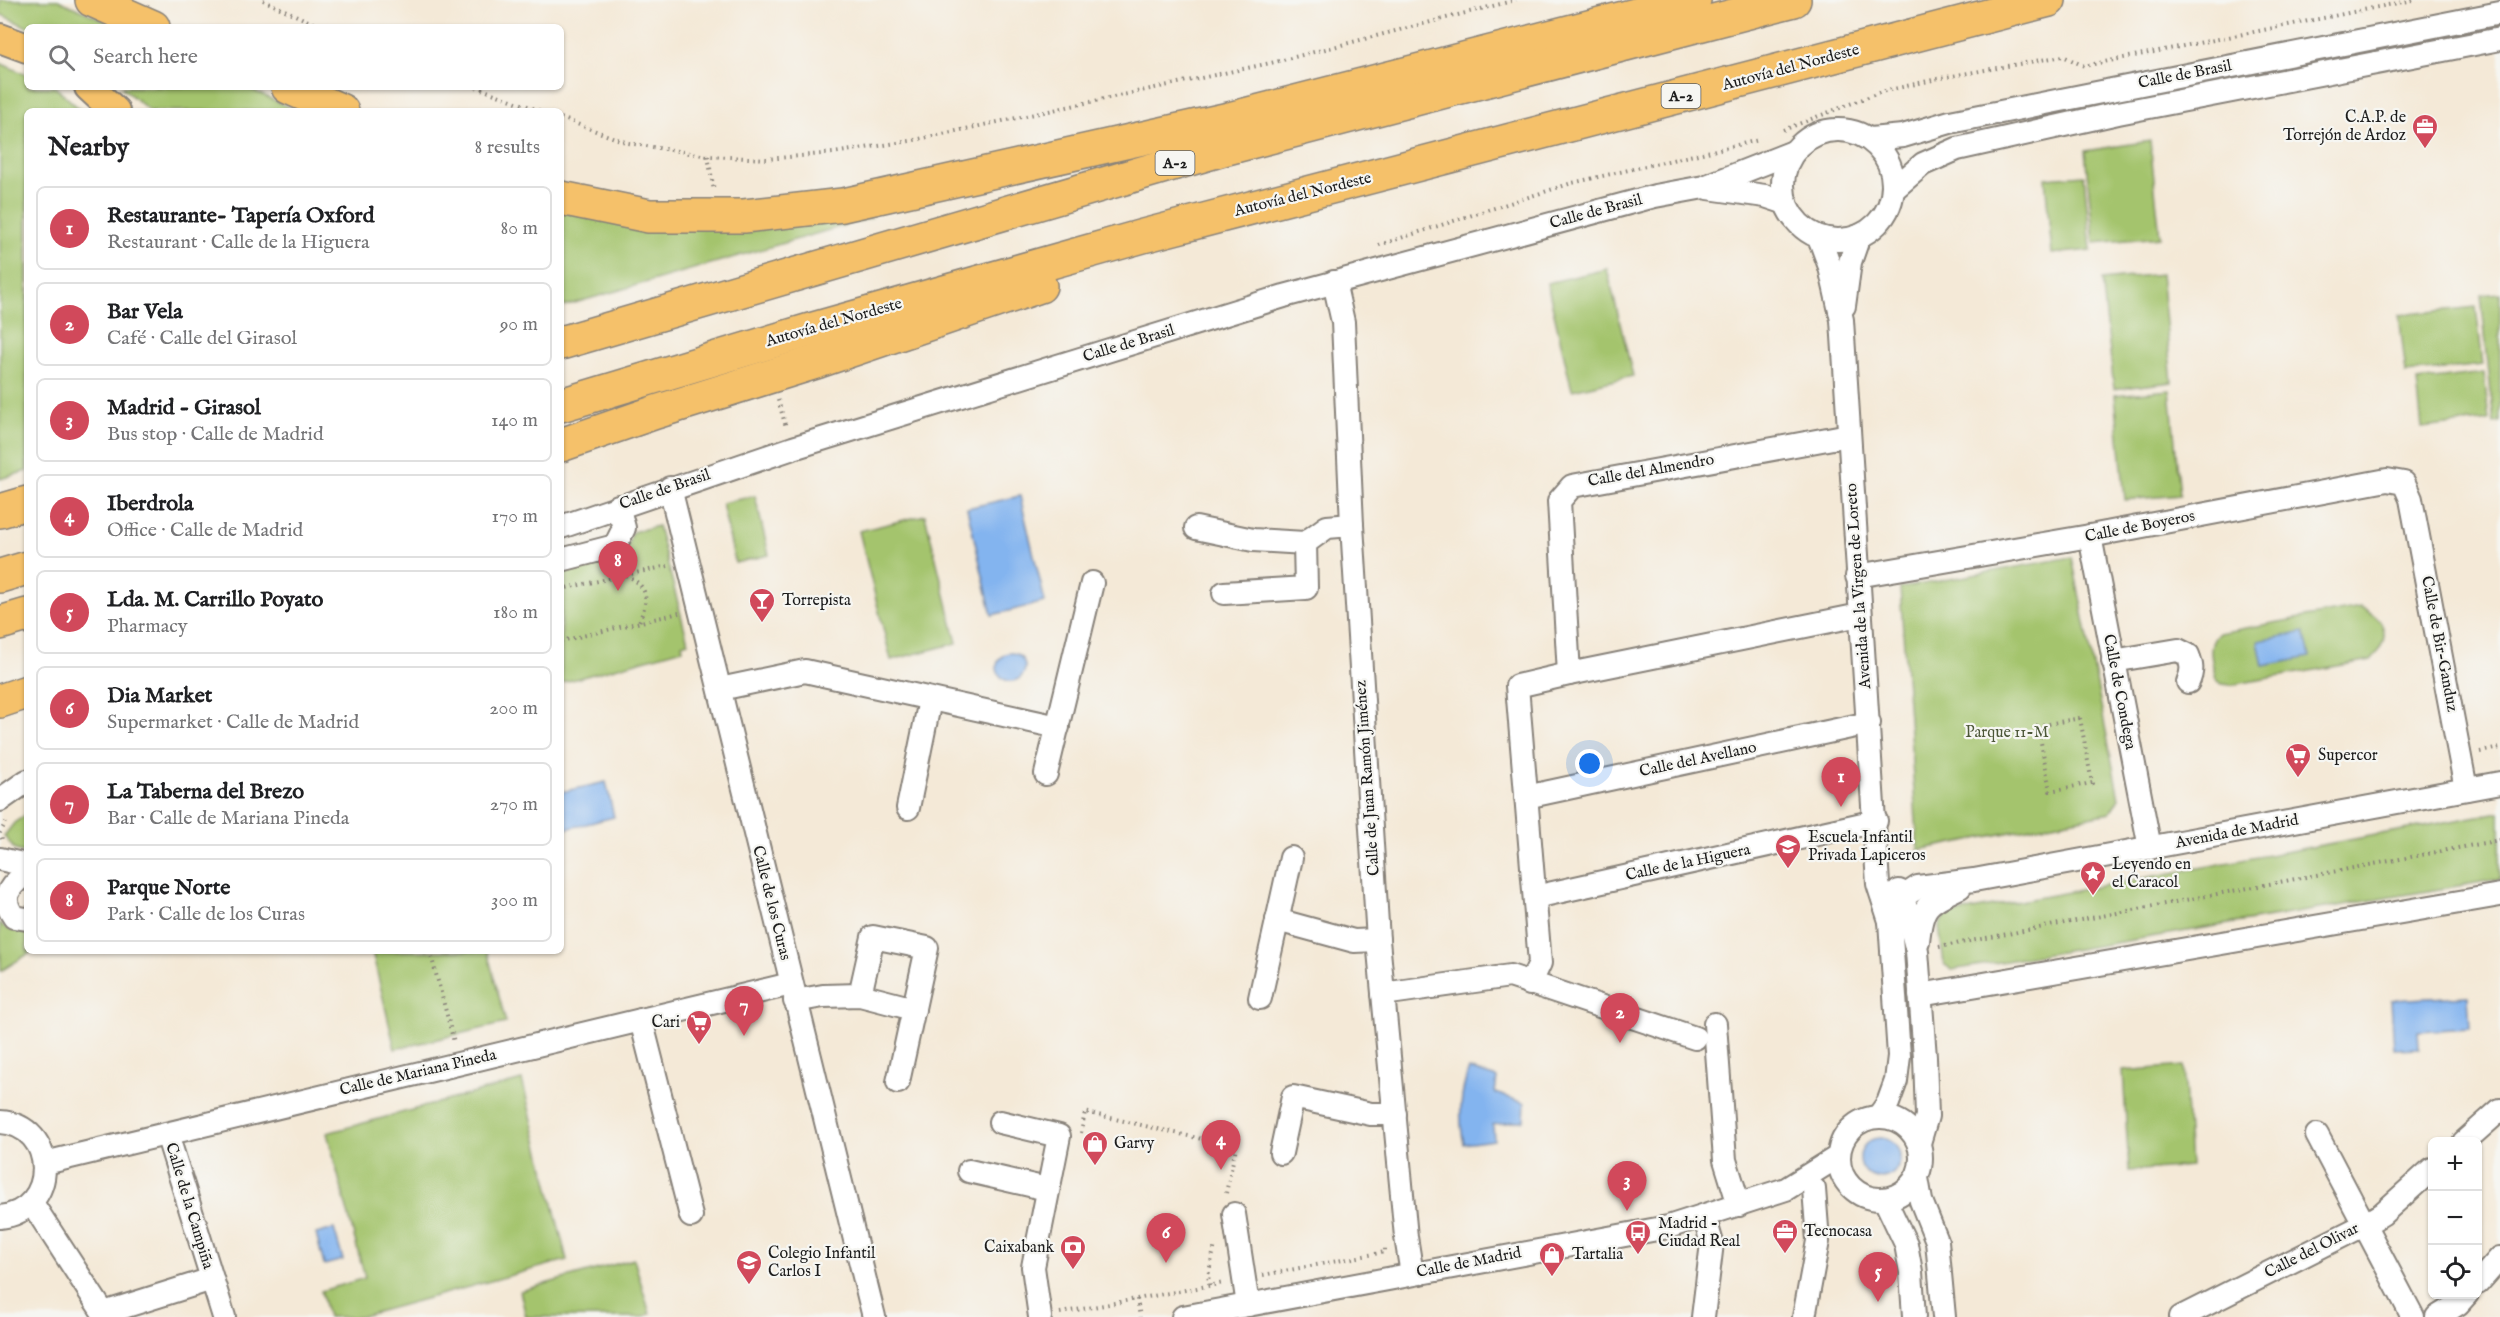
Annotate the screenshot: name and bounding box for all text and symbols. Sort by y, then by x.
search box [24,24,564,90]
street label: Autovía del Nordeste [1719,40,1862,96]
icon: search [45,41,78,74]
text: Search here [93,43,198,71]
street label: Calle de Brasil [2137,56,2234,94]
road number: A-2 [1662,84,1700,108]
place label: C.A.P. de Torrejón de Ardoz [2283,108,2406,146]
office icon: C.A.P. de Torrejón de Ardoz [2410,112,2440,150]
text: Nearby [48,131,129,164]
text: 8 results [474,135,540,160]
road number: A-2 [1156,151,1194,175]
street label: Autovía del Nordeste [1231,168,1374,222]
street label: Calle de Brasil [1548,190,1645,234]
text: Restaurante- Tapería Oxford [107,202,374,230]
text: 1 [66,216,73,241]
text: 80 m [501,216,538,241]
text: Restaurant · Calle de la Higuera [107,230,370,255]
street label: Autovía del Nordeste [763,294,904,352]
text: Bar Vela [107,298,183,326]
text: 2 [65,312,74,337]
text: 90 m [500,312,538,337]
street label: Calle de Brasil [1081,320,1178,367]
text: Café · Calle del Girasol [107,326,297,351]
text: Madrid - Girasol [107,394,261,422]
text: 3 [66,408,73,433]
text: 140 m [491,408,538,433]
text: Bus stop · Calle de Madrid [107,422,324,447]
street label: Calle del Almendro [1586,450,1716,492]
street label: Calle de Brasil [617,465,714,515]
street label: Avenida de la Virgen de Loreto [1842,482,1876,690]
text: Iberdrola [107,490,194,518]
text: 4 [65,504,74,529]
text: 170 m [492,504,538,529]
street label: Calle de Boyeros [2083,506,2197,547]
text: Office · Calle de Madrid [107,518,303,543]
pin: 8 [598,542,638,591]
street label: Calle de Bir-Ganduz [2416,574,2462,714]
text: Lda. M. Carrillo Poyato [107,586,323,614]
bar icon: Torrepista [747,586,777,624]
place label: Torrepista [782,591,851,611]
text: 5 [66,600,73,625]
text: 180 m [493,600,538,625]
text: Pharmacy [107,614,188,639]
street label: Calle de Condega [2098,633,2140,752]
street label: Calle de Juan Ramón Jiménez [1351,680,1385,876]
text: Dia Market [107,682,212,710]
text: 6 [65,696,74,721]
text: 200 m [489,696,538,721]
text: Supermarket · Calle de Madrid [107,710,359,735]
park label: Parque 11-M [1965,723,2049,743]
street label: Calle del Avellano [1638,738,1759,782]
supermarket icon: Supercor [2283,741,2313,779]
place label: Supercor [2318,746,2378,766]
your location [1575,749,1604,778]
pin: 1 [1822,758,1860,807]
text: La Taberna del Brezo [107,778,304,806]
text: 7 [65,792,74,817]
text: 270 m [490,792,538,817]
text: Bar · Calle de Mariana Pineda [107,806,349,831]
street label: Avenida de Madrid [2173,810,2301,854]
place label: Escuela Infantil Privada Lapiceros [1808,828,1926,866]
school or university icon: Escuela Infantil Privada Lapiceros [1773,832,1803,870]
street label: Calle de la Higuera [1624,840,1752,886]
street label: Calle de los Curas [747,844,795,963]
place label: Leyendo en el Caracol [2112,855,2191,893]
place icon: Leyendo en el Caracol [2078,859,2108,897]
text: Parque Norte [107,874,230,902]
text: 8 [66,888,73,913]
text: 300 m [491,888,538,913]
text: Park · Calle de los Curas [107,902,305,927]
pin: 7 [724,986,764,1036]
pin: 2 [1600,994,1640,1043]
supermarket icon: Cari [684,1008,714,1046]
place label: Cari [651,1013,680,1033]
street label: Calle de Mariana Pineda [338,1045,498,1101]
pin: 4 [1202,1120,1240,1170]
shop icon: Garvy [1080,1129,1110,1167]
place label: Garvy [1114,1134,1155,1154]
map controls [2428,1137,2482,1299]
button: + [2428,1137,2482,1191]
street label: Calle de la Campiña [160,1140,218,1272]
pin: 3 [1608,1162,1646,1211]
button: − [2428,1191,2482,1245]
pin: 6 [1146,1214,1186,1263]
place label: Madrid - Ciudad Real [1658,1214,1741,1252]
office icon: Tecnocasa [1770,1217,1800,1255]
bus stop icon: Madrid - Ciudad Real [1623,1218,1653,1256]
street label: Calle del Olivar [2261,1219,2363,1283]
place label: Tecnocasa [1804,1222,1872,1242]
bank icon: Caixabank [1058,1233,1088,1271]
place label: Caixabank [984,1238,1054,1258]
shop icon: Tartalia [1537,1240,1567,1278]
street label: Calle de Madrid [1415,1243,1524,1283]
place label: Colegio Infantil Carlos I [768,1244,876,1282]
place label: Tartalia [1572,1245,1623,1265]
button: locate [2428,1245,2482,1299]
school or university icon: Colegio Infantil Carlos I [734,1248,764,1286]
pin: 5 [1858,1252,1898,1302]

